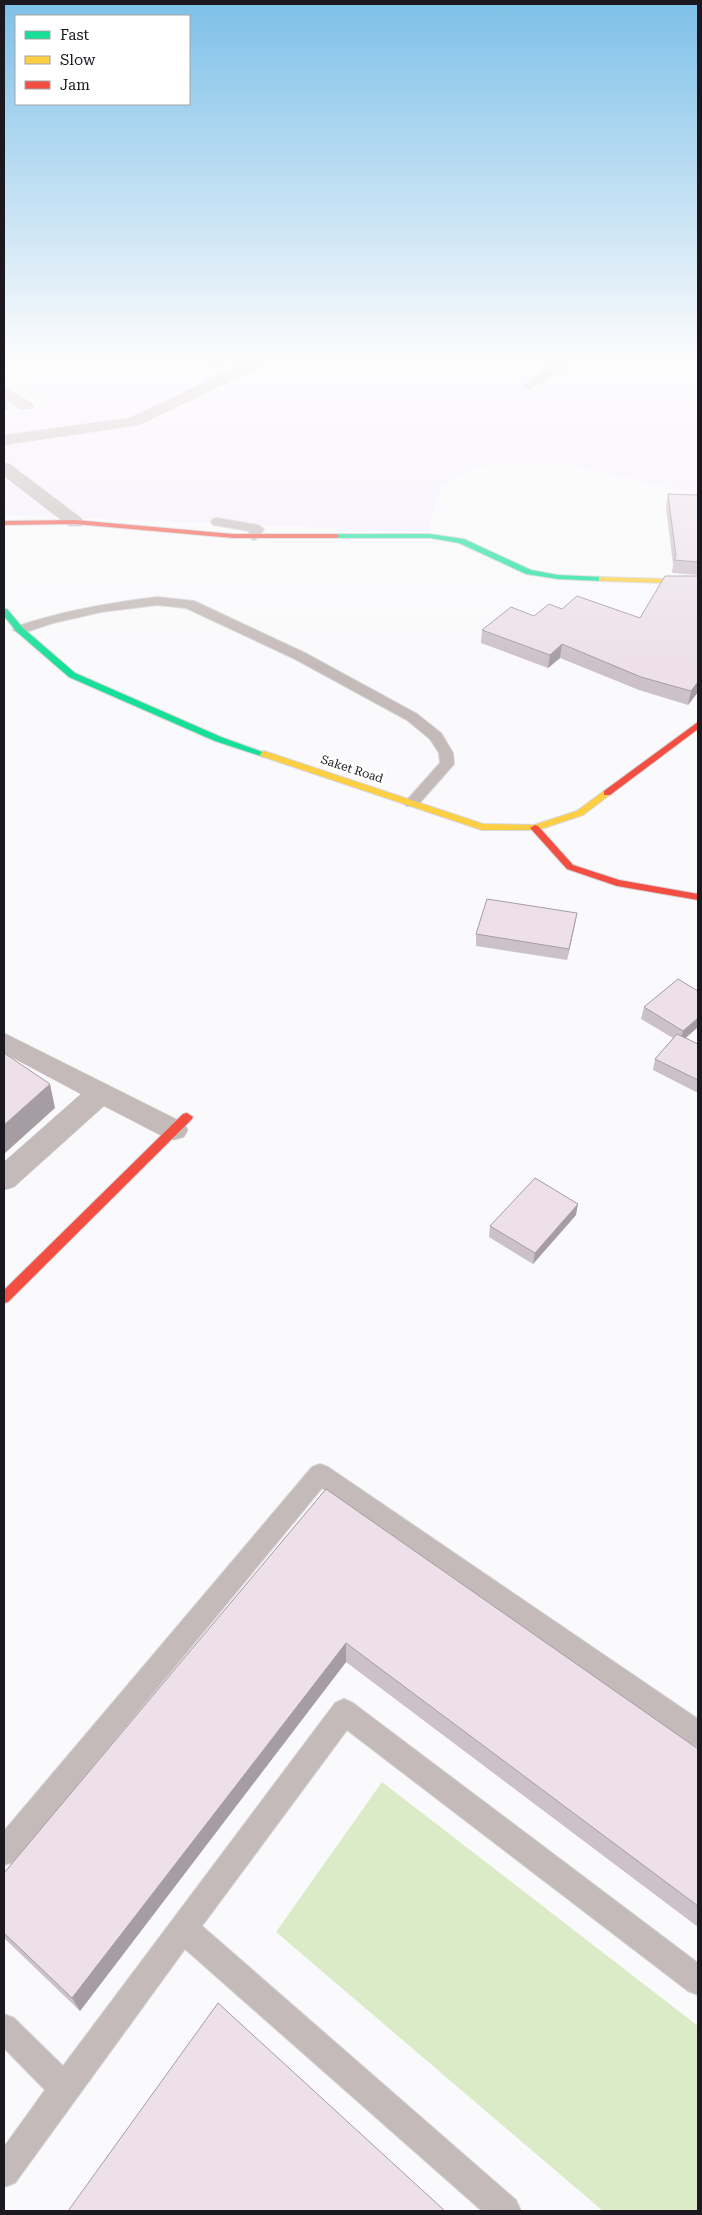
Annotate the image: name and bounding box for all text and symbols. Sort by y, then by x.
legend [15,15,190,105]
text: Fast [60,26,90,44]
text: Slow [60,51,96,69]
text: Jam [60,76,90,94]
street label: Saket Road [319,752,385,786]

